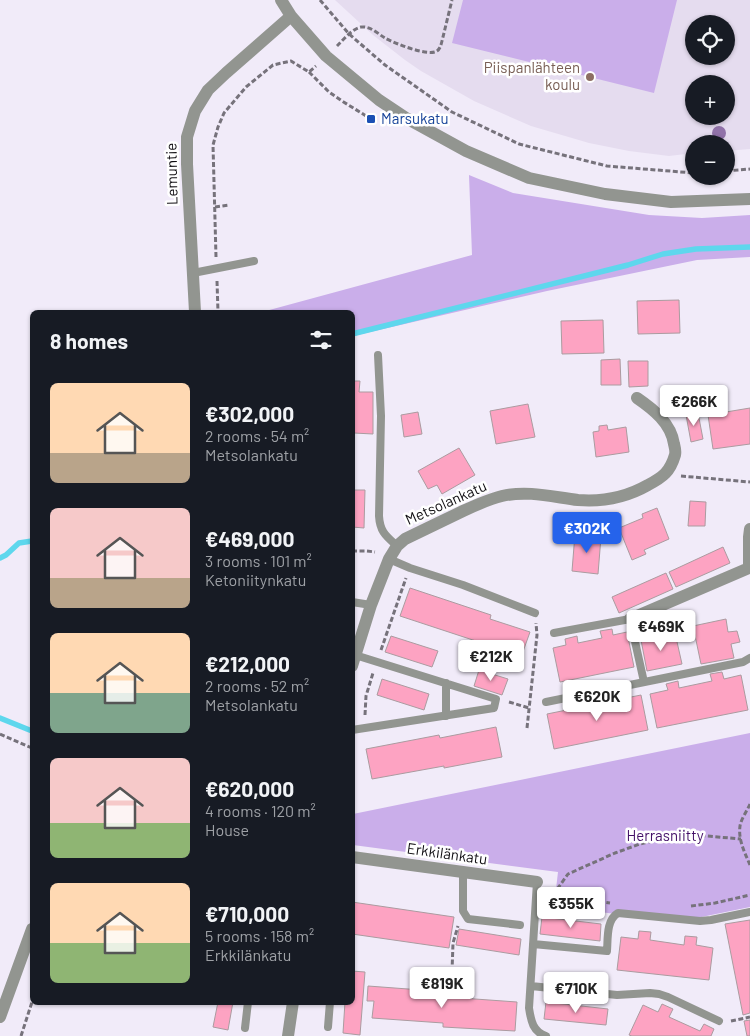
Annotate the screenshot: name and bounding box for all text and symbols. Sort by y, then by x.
map controls [685,15,735,185]
button: locate [685,15,735,65]
place label: Piispanlähteen koulu [484,58,580,93]
marker: Piispanlähteen koulu [584,71,596,83]
button: + [685,75,735,125]
place label: Marsukatu [381,109,449,127]
marker: Marsukatu [365,113,377,125]
button: − [685,135,735,185]
street label: Lemuntie [161,143,181,205]
icon: filters [307,326,335,354]
text: 8 homes [50,328,128,353]
pin: €266K [659,384,729,427]
text: €266K [671,391,717,410]
text: €302,000 [205,401,294,426]
icon: home [90,403,150,463]
text: 2 rooms · 54 m² [205,426,309,445]
text: Metsolankatu [205,445,298,464]
street label: Metsolankatu [402,476,489,528]
pin: €302K [552,512,622,554]
text: €302K [564,518,610,537]
text: €469,000 [205,526,294,551]
icon: home [90,528,150,588]
text: 3 rooms · 101 m² [205,551,312,570]
text: Ketoniitynkatu [205,570,306,589]
pin: €469K [626,610,696,652]
text: €469K [638,616,684,635]
pin: €212K [456,640,526,682]
text: €212K [469,646,513,665]
text: €212,000 [205,651,290,676]
icon: home [90,653,150,713]
text: 2 rooms · 52 m² [205,676,309,695]
pin: €620K [562,680,632,722]
text: €620K [574,686,620,705]
text: Metsolankatu [205,695,298,714]
text: €620,000 [205,776,294,801]
icon: home [90,778,150,838]
text: 4 rooms · 120 m² [205,801,316,820]
text: House [205,820,249,839]
park label: Herrasniitty [626,826,704,844]
street label: Erkkilänkatu [406,838,489,868]
pin: €355K [536,886,606,929]
text: €355K [548,893,594,912]
text: €710,000 [205,901,289,926]
icon: home [90,903,150,963]
text: 5 rooms · 158 m² [205,926,314,945]
text: Erkkilänkatu [205,945,291,964]
pin: €819K [407,966,477,1009]
pin: €710K [541,972,611,1014]
text: €819K [421,973,463,992]
text: €710K [555,978,598,997]

